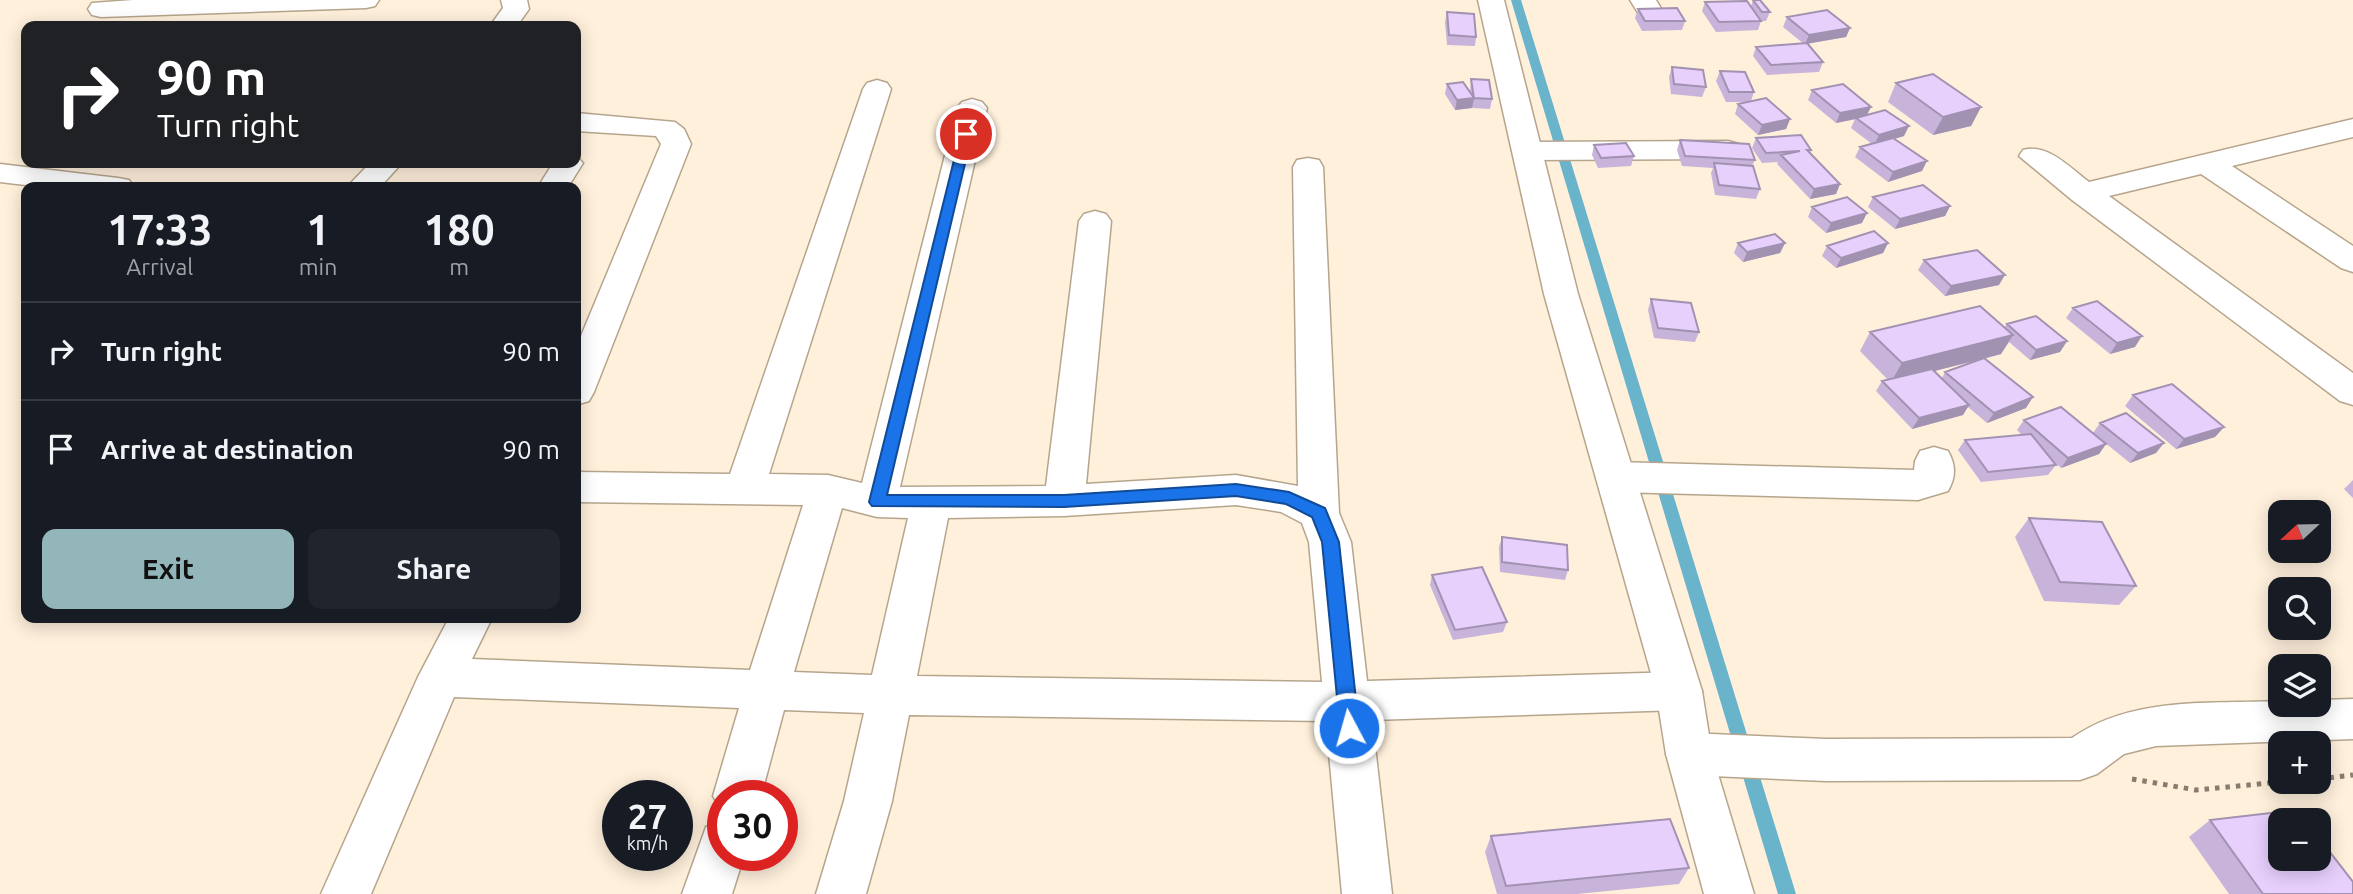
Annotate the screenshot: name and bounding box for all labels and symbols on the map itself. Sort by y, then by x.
pin [936,104,996,164]
north arrow [2268,500,2331,564]
position arrow [1312,691,1386,765]
speed limit sign: 30 [707,780,798,871]

